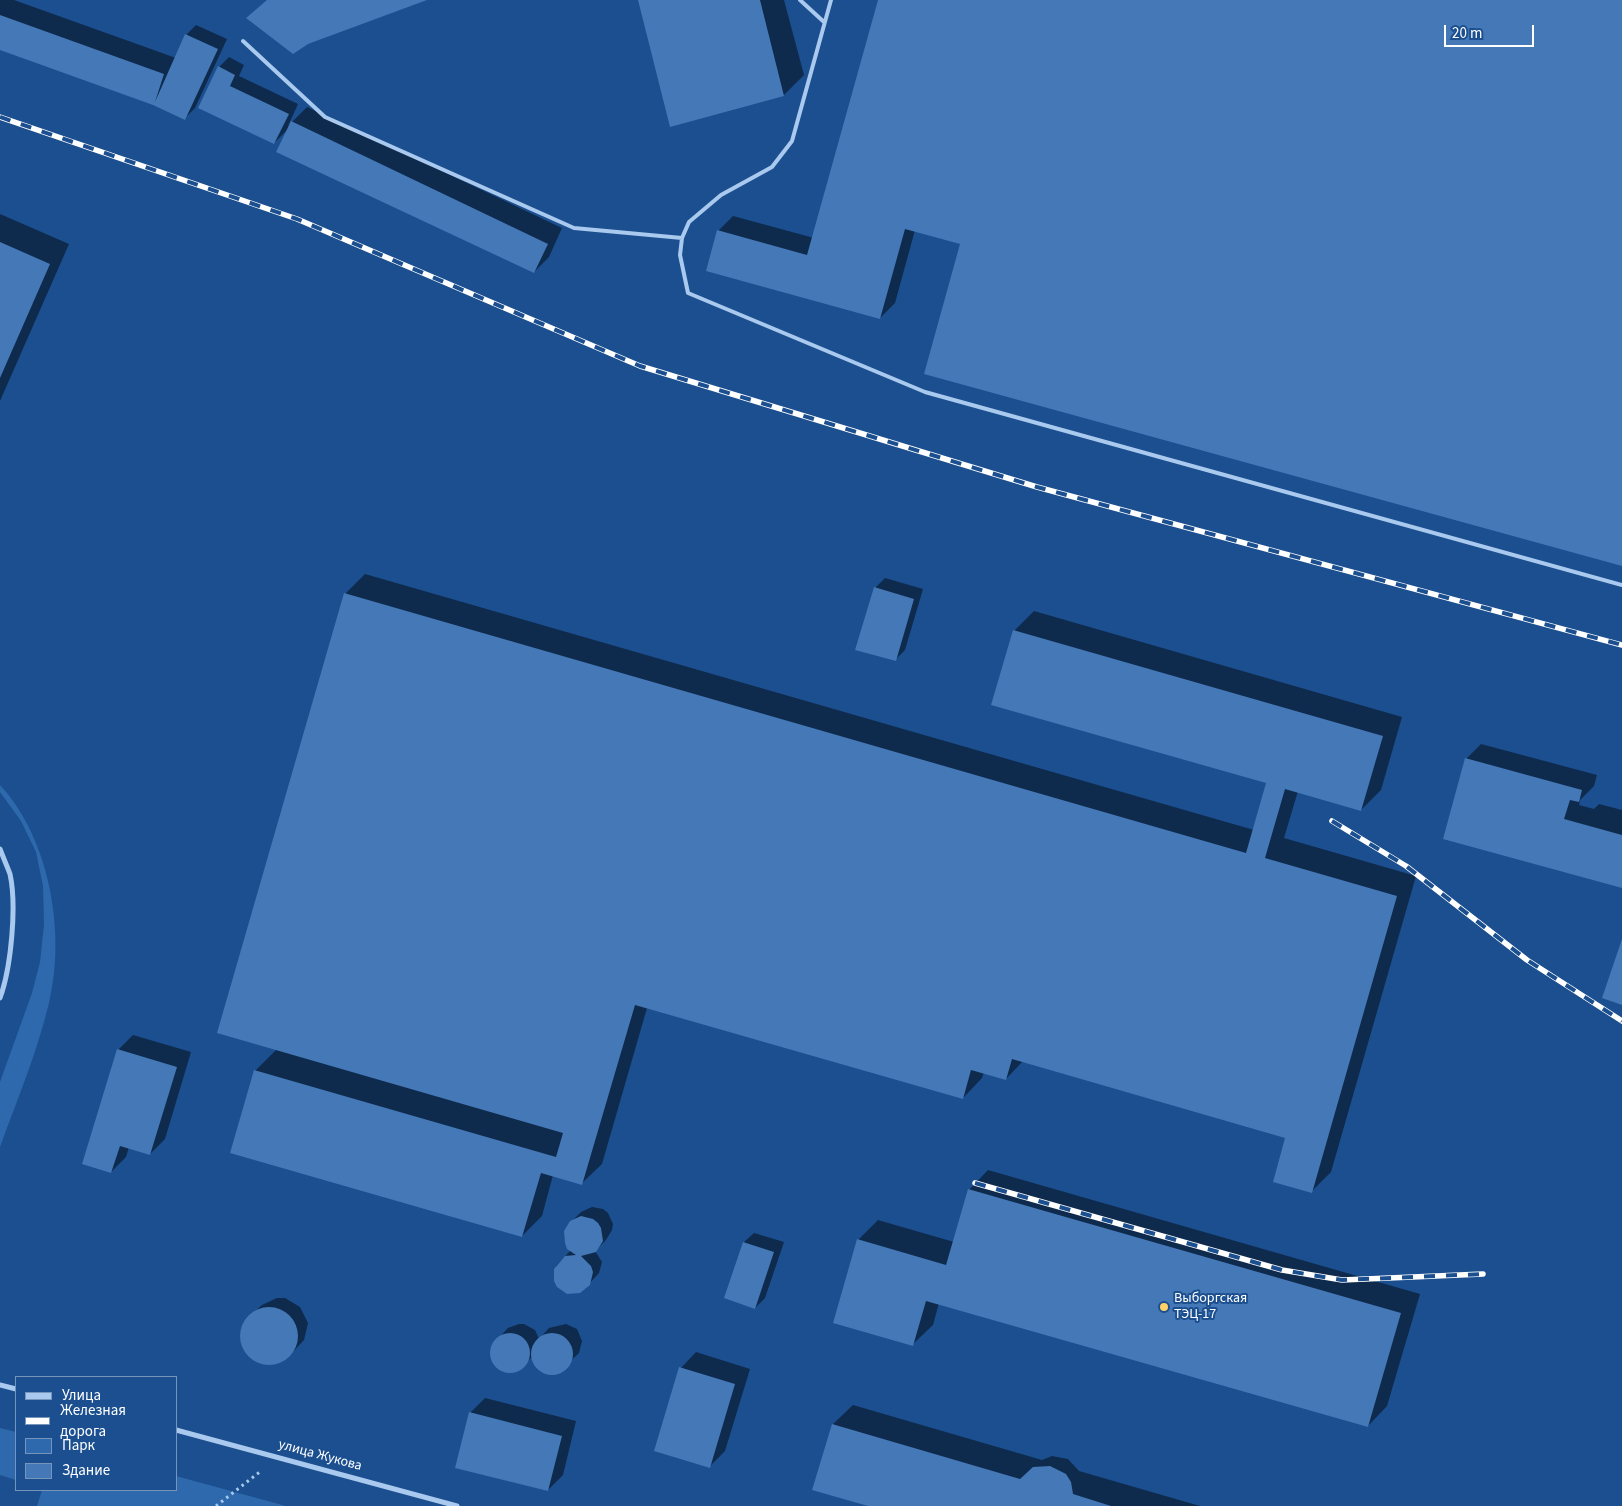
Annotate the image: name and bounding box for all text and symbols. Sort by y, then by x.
scale bar [1447,15,1537,47]
text: 20 m [1452,23,1482,44]
place label: Выборгская ТЭЦ-17 [1174,1291,1247,1324]
marker: Выборгская ТЭЦ-17 [1158,1301,1170,1313]
legend [15,1376,178,1491]
text: Улица [62,1385,101,1406]
text: Железная дорога [60,1400,126,1442]
text: Парк [62,1435,95,1456]
street label: улица Жукова [276,1437,364,1475]
text: Здание [62,1460,110,1481]

